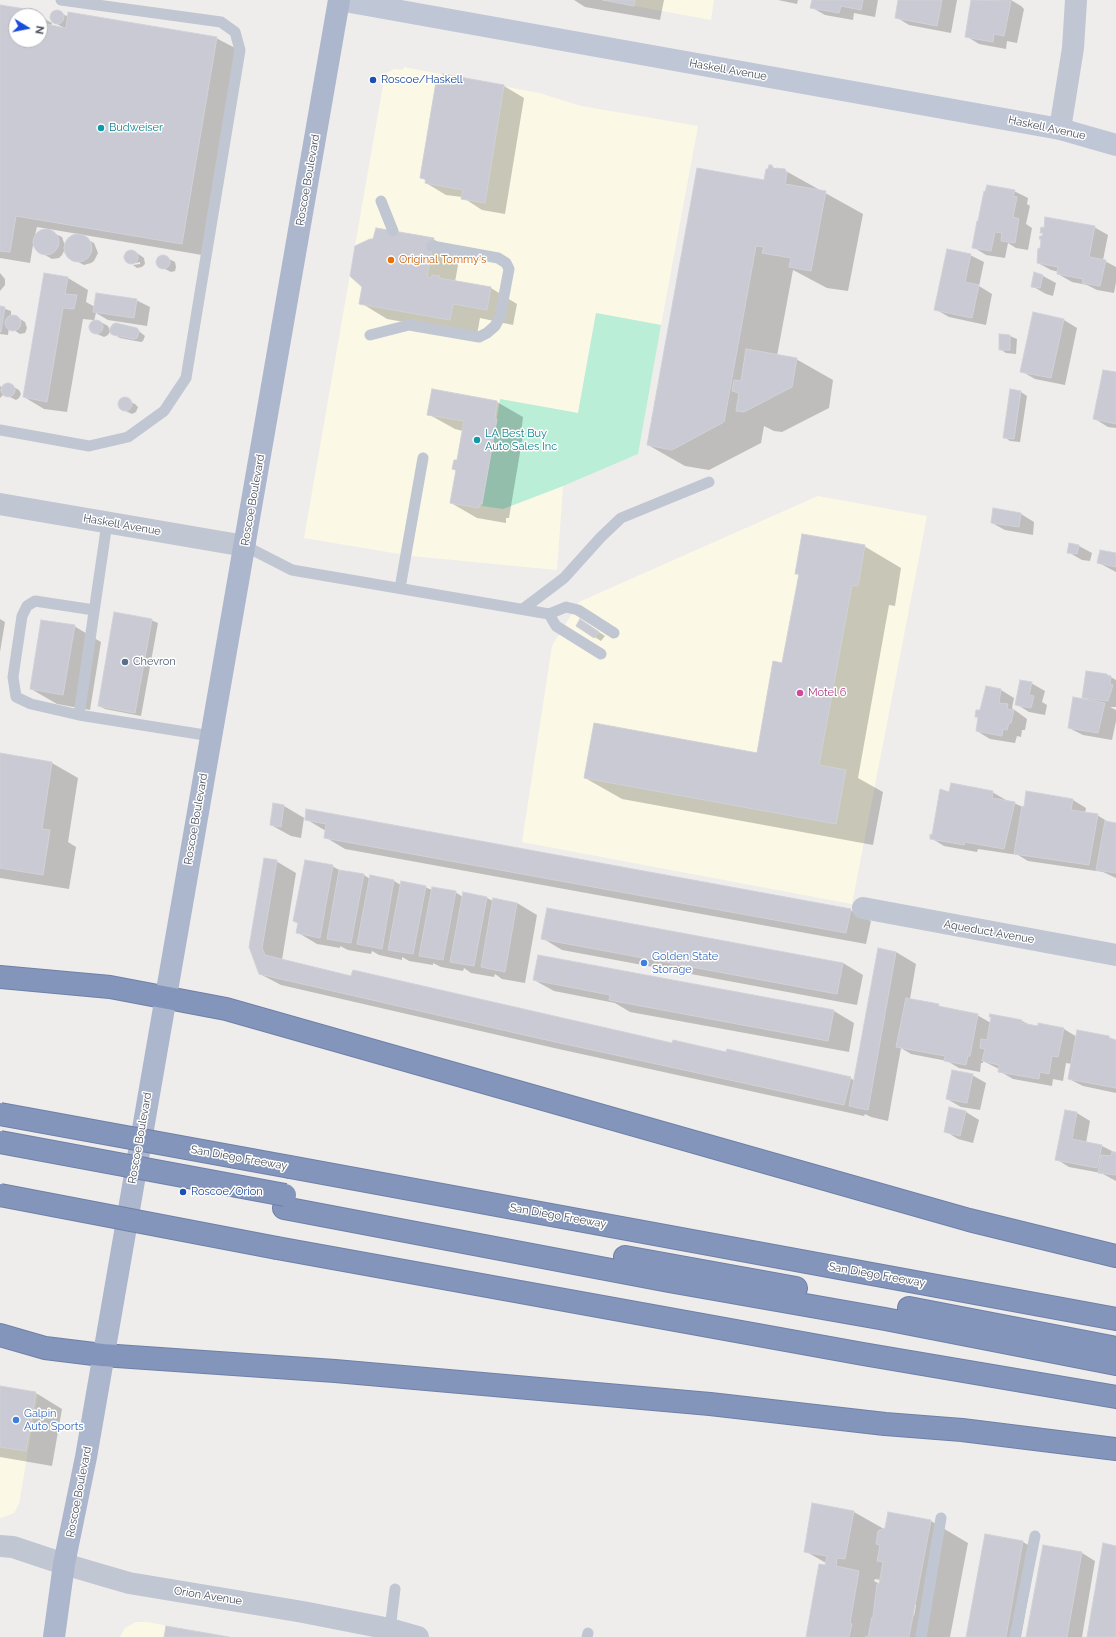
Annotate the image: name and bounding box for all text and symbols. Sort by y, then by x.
north arrow [8,8,48,48]
text: N [32,25,46,35]
street label: Haskell Avenue [688,57,768,83]
place label: Roscoe/Haskell [381,73,463,87]
marker: Roscoe/Haskell [368,75,378,85]
street label: Haskell Avenue [1007,113,1087,143]
place label: Budweiser [109,121,163,135]
marker: Budweiser [96,123,106,133]
street label: Roscoe Boulevard [293,133,323,227]
place label: Original Tommy's [399,253,486,267]
marker: Original Tommy's [386,255,396,265]
place label: LA Best Buy Auto Sales Inc [485,427,557,453]
marker: LA Best Buy Auto Sales Inc [472,435,482,445]
street label: Roscoe Boulevard [238,453,268,547]
street label: Haskell Avenue [82,512,162,538]
place label: Chevron [133,655,176,669]
marker: Chevron [120,657,130,667]
place label: Motel 6 [808,686,846,700]
marker: Motel 6 [795,688,805,698]
street label: Roscoe Boulevard [181,772,211,866]
street label: Aqueduct Avenue [943,918,1035,946]
place label: Golden State Storage [652,950,718,976]
marker: Golden State Storage [639,958,649,968]
street label: Roscoe Boulevard [125,1091,155,1185]
street label: San Diego Freeway [190,1143,288,1173]
place label: Roscoe/Orion [191,1185,263,1199]
marker: Roscoe/Orion [178,1187,188,1197]
street label: San Diego Freeway [509,1201,607,1231]
street label: San Diego Freeway [828,1260,926,1290]
place label: Galpin Auto Sports [24,1407,84,1433]
marker: Galpin Auto Sports [11,1415,21,1425]
street label: Roscoe Boulevard [64,1445,94,1539]
street label: Orion Avenue [173,1584,243,1608]

